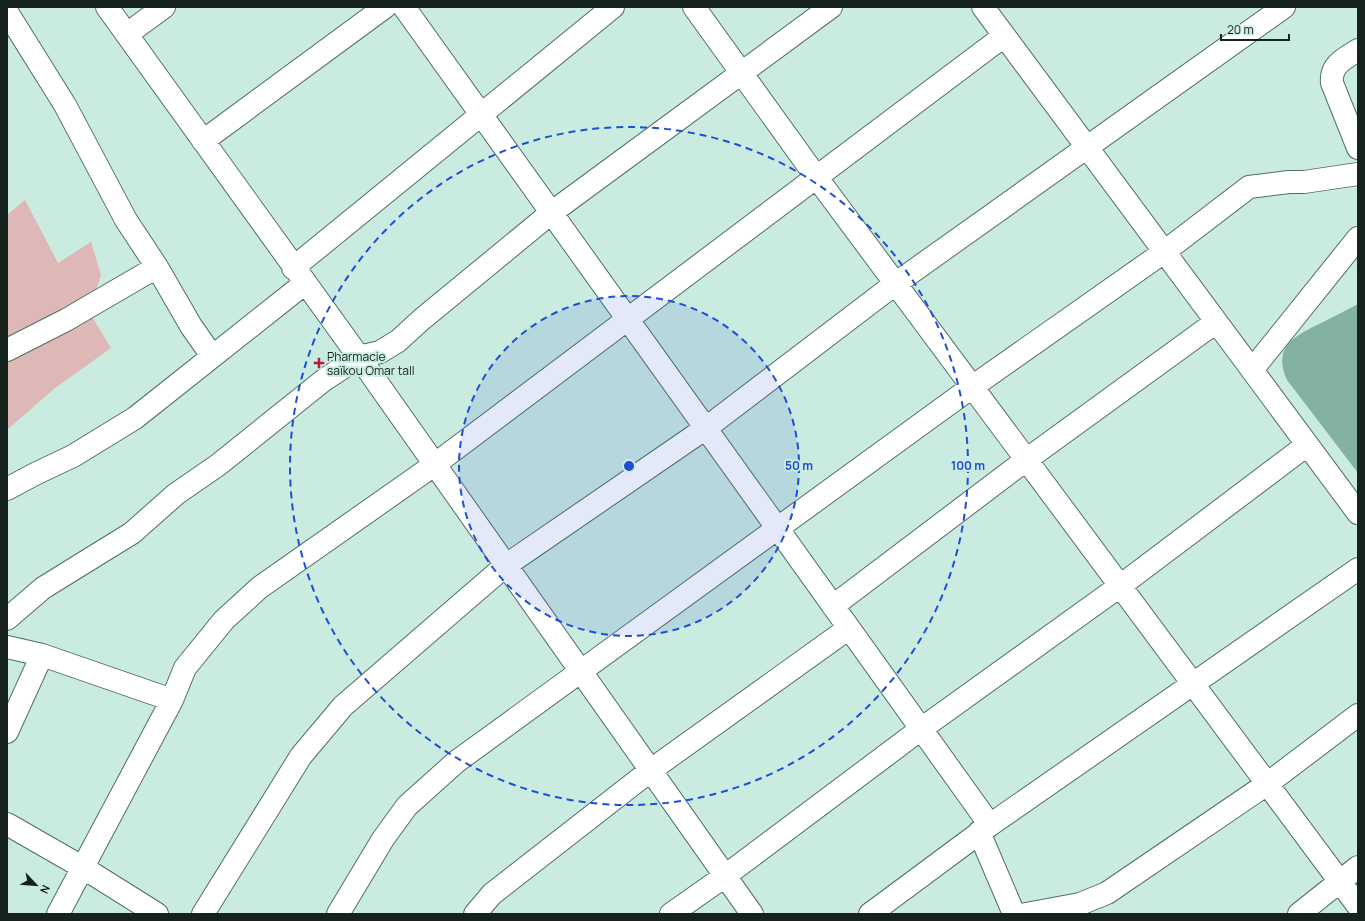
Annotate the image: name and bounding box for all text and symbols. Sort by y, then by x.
scale bar [1221,16,1289,42]
text: 20 m [1227,21,1254,38]
place label: Pharmacie saïkou Omar tall [327,348,415,379]
marker: Pharmacie saïkou Omar tall [314,358,324,368]
text: 50 m [785,457,813,474]
text: 100 m [951,457,985,474]
centre of rings [622,459,636,473]
north arrow [16,865,56,905]
text: N [37,883,54,897]

